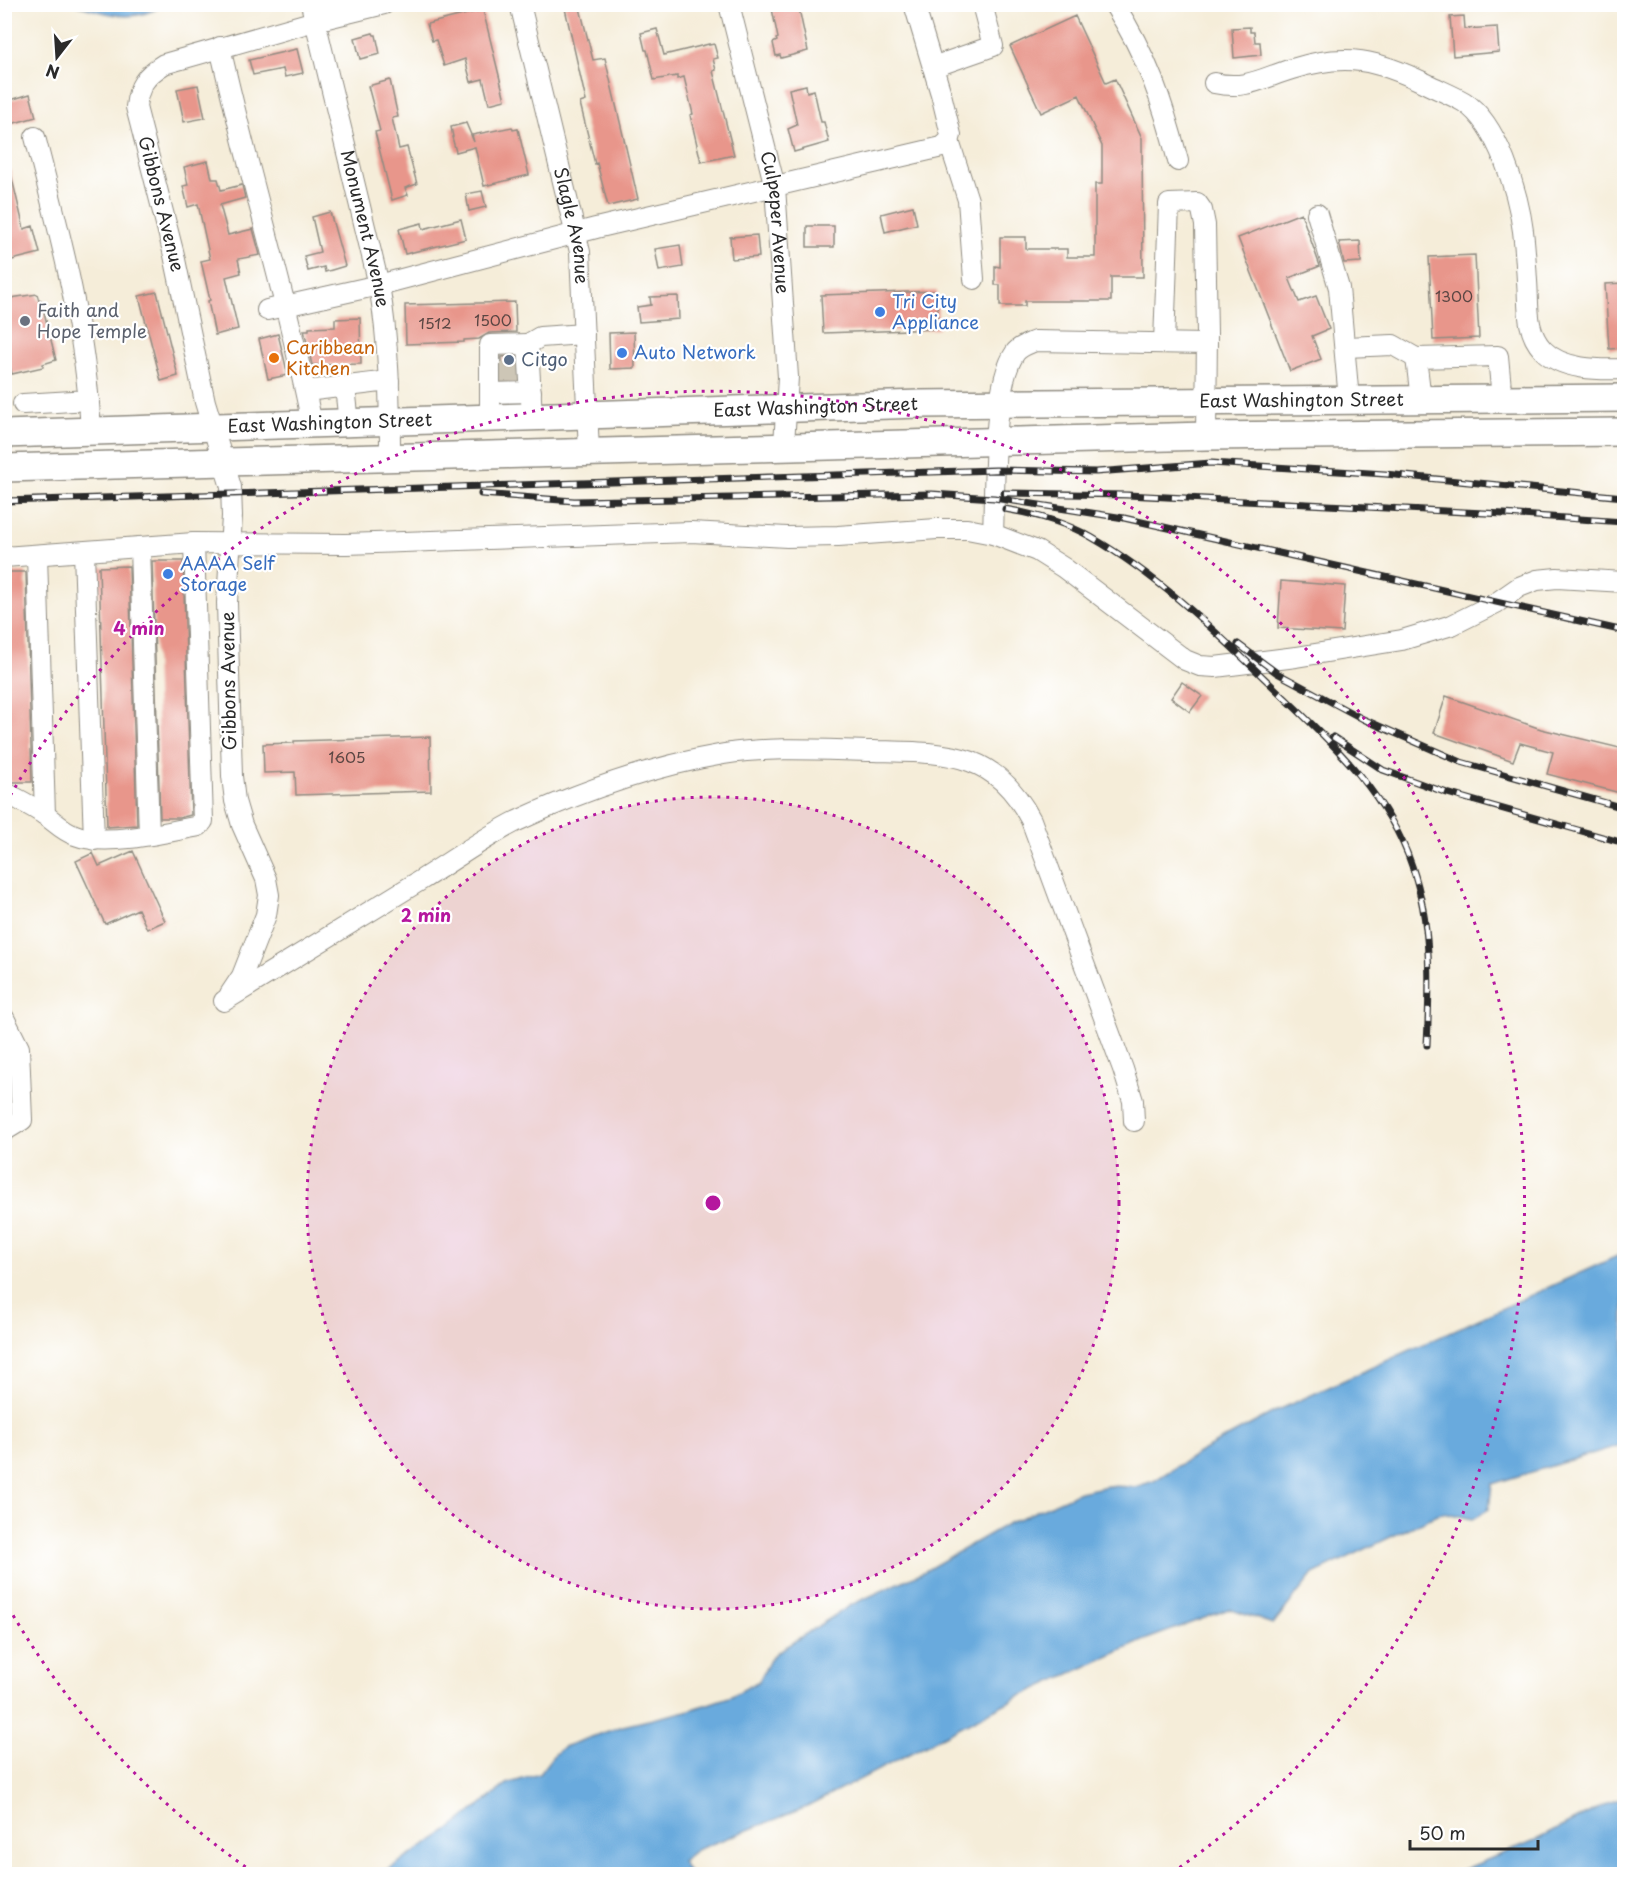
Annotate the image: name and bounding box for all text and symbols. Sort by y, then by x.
north arrow [27,27,87,87]
text: N [43,59,62,86]
street label: Gibbons Avenue [133,133,192,274]
street label: Monument Avenue [335,147,397,309]
street label: Culpeper Avenue [754,148,797,295]
street label: Slagle Avenue [548,164,596,285]
house number: 1300 [1435,284,1473,307]
place label: Tri City Appliance [892,287,979,335]
place label: Faith and Hope Temple [37,296,147,344]
marker: Tri City Appliance [873,305,887,319]
house number: 1500 [474,308,512,331]
house number: 1512 [418,311,452,334]
marker: Faith and Hope Temple [18,314,32,328]
place label: Caribbean Kitchen [286,333,375,381]
place label: Auto Network [634,338,756,365]
place label: Citgo [521,345,568,372]
marker: Auto Network [615,346,629,360]
marker: Caribbean Kitchen [267,351,281,365]
marker: Citgo [502,353,516,367]
street label: East Washington Street [1199,385,1404,414]
street label: East Washington Street [713,389,918,423]
street label: East Washington Street [227,405,432,439]
place label: AAAA Self Storage [180,549,276,597]
marker: AAAA Self Storage [161,567,175,581]
street label: Gibbons Avenue [213,611,242,751]
text: 4 min [113,614,165,641]
house number: 1605 [329,745,365,768]
text: 2 min [401,901,451,928]
centre of rings [703,1193,723,1213]
scale bar [1410,1813,1538,1851]
text: 50 m [1419,1819,1466,1846]

